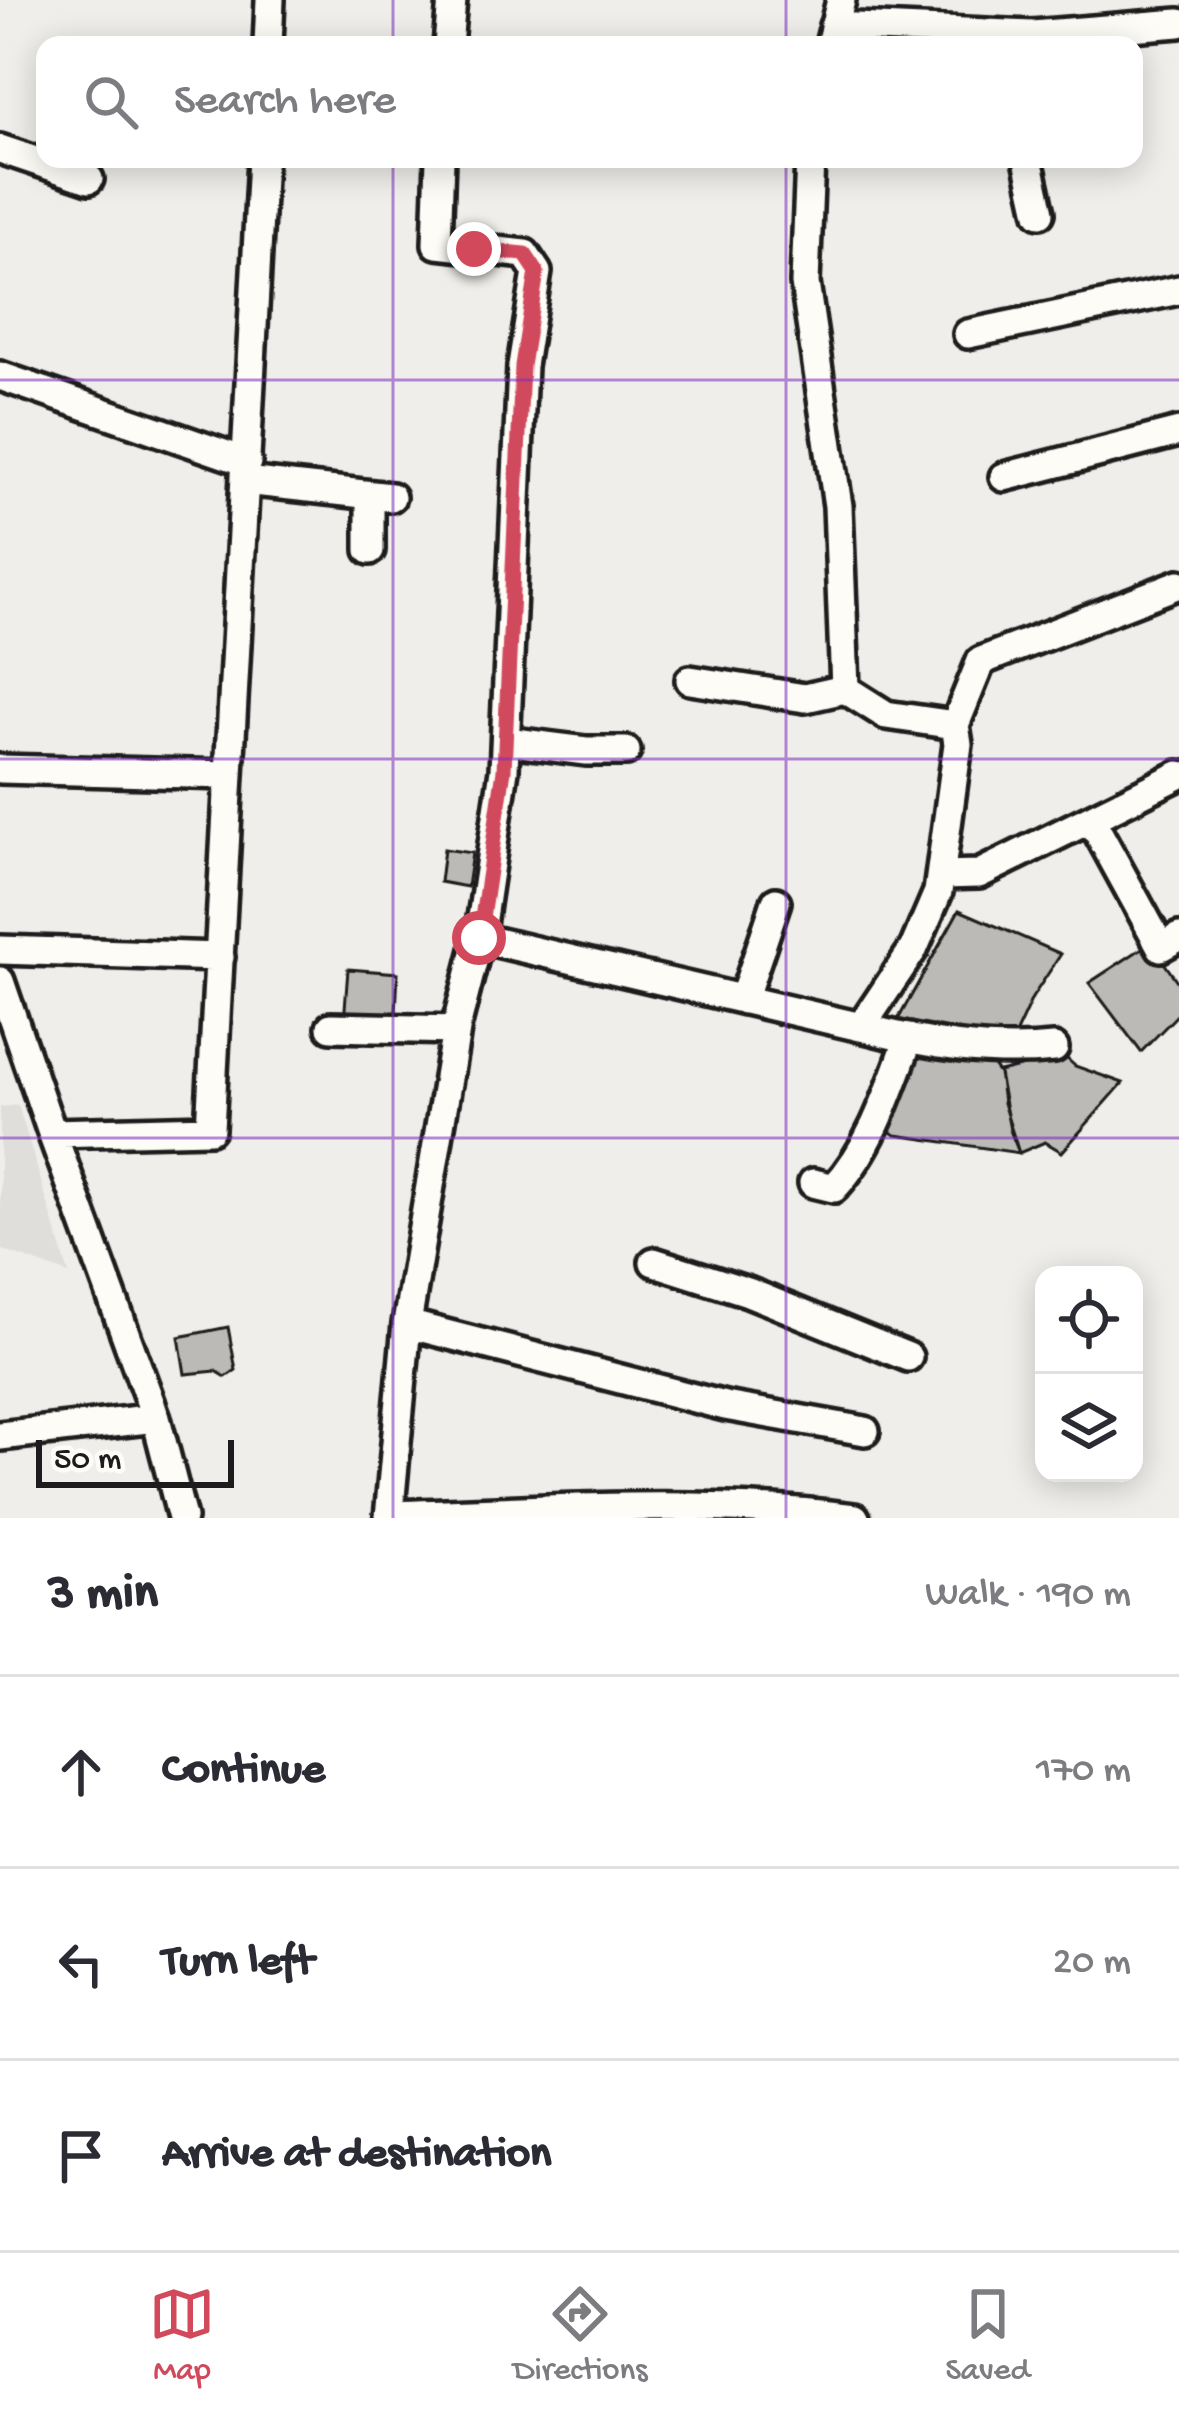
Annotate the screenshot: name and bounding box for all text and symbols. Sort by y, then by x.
search box [36,36,1143,168]
icon: search [78,69,144,135]
text: Search here [174,76,396,129]
route end [447,222,501,276]
route start [452,911,506,965]
map controls [1035,1266,1143,1482]
button: locate [1035,1266,1143,1374]
button: layers [1035,1374,1143,1482]
scale bar [36,1434,234,1487]
text: 50 m [54,1442,121,1480]
text: 3 min [48,1566,158,1626]
text: Walk · 190 m [925,1573,1131,1619]
icon: ahead [48,1739,114,1805]
text: Continue [162,1745,325,1798]
text: 170 m [1036,1749,1131,1795]
icon: left [48,1931,114,1997]
text: Turn left [162,1937,314,1990]
text: 20 m [1053,1941,1131,1987]
icon: arrive [48,2123,114,2189]
text: Arrive at destination [162,2129,551,2182]
tab: Map [149,2281,215,2391]
tab: Directions [513,2281,647,2391]
tab: Saved [945,2281,1030,2391]

